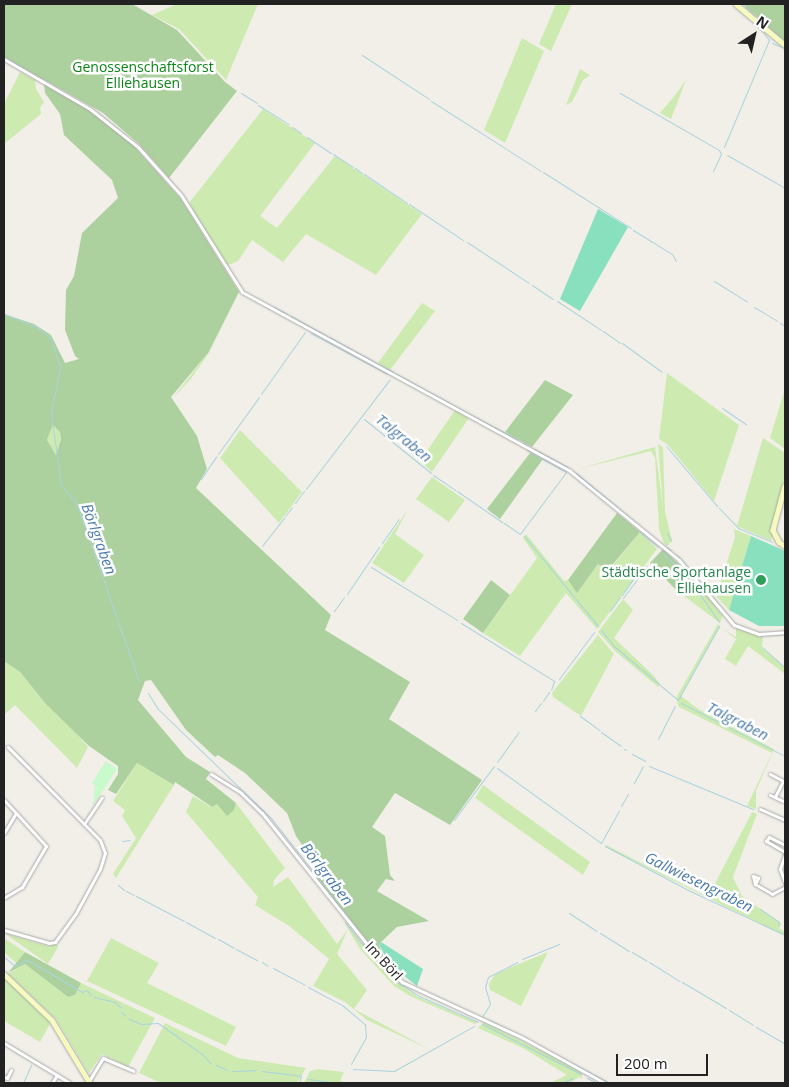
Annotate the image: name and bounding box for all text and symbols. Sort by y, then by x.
north arrow [729,10,779,60]
text: N [753,11,773,33]
park label: Genossenschaftsforst Elliehausen [72,59,214,92]
water label: Talgraben [372,410,436,466]
water label: Börlgraben [78,501,120,577]
place label: Städtische Sportanlage Elliehausen [601,564,751,596]
marker: Städtische Sportanlage Elliehausen [755,574,767,586]
water label: Talgraben [704,698,772,744]
water label: Börlgraben [297,839,357,909]
water label: Gallwiesengraben [642,848,756,916]
street label: Im Börl [362,938,406,984]
scale bar [619,1044,712,1076]
text: 200 m [624,1053,668,1073]

